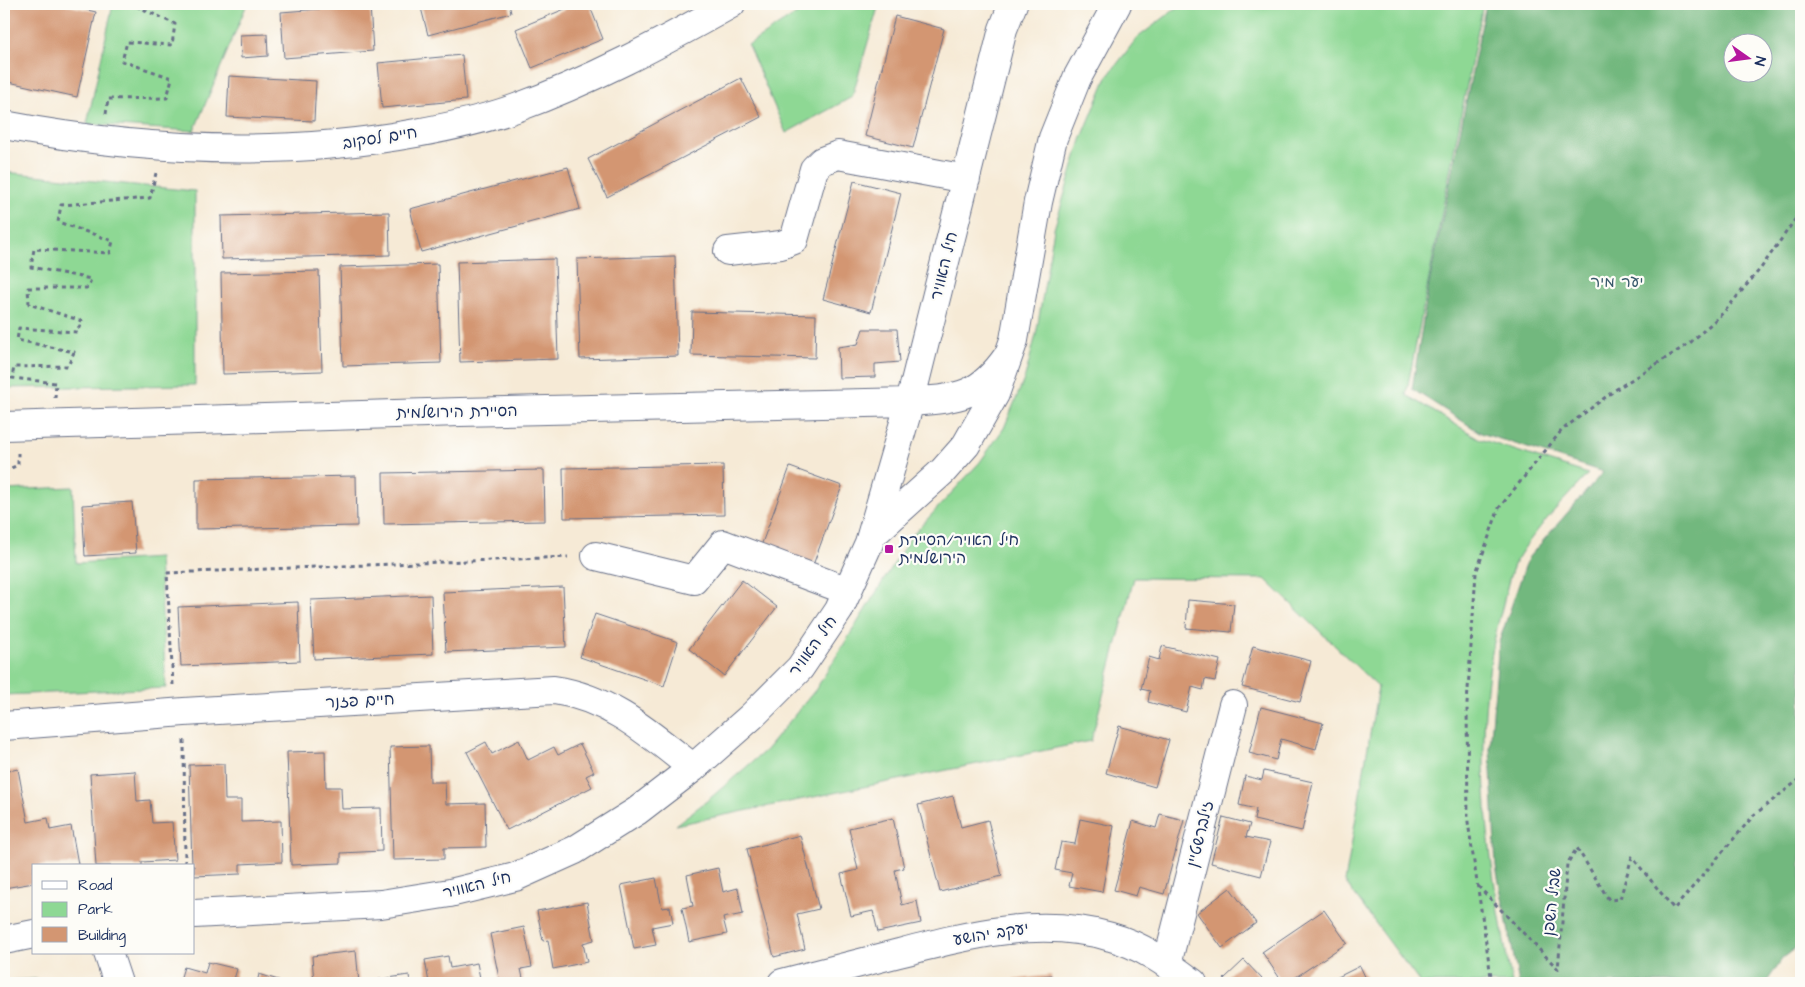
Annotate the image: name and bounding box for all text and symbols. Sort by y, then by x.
north arrow [1722,32,1772,82]
text: N [1749,54,1770,68]
street label: חיים לסקוב [341,121,419,155]
street label: חיל האוויר [925,229,963,303]
park label: יער מיר [1591,271,1643,293]
street label: הסיירת הירושלמית [395,400,518,424]
place label: חיל האויר/הסיירת הירושלמית [898,529,1019,569]
marker: חיל האויר/הסיירת הירושלמית [883,543,895,555]
street label: חיל האוויר [784,611,842,681]
street label: חיים פזנר [325,688,395,714]
street label: זילברשטיין [1181,798,1219,870]
legend [32,864,195,954]
street label: חיל האוויר [440,866,514,904]
street label: שביל השפן [1537,867,1567,937]
text: Road [78,875,113,896]
text: Park [78,899,113,920]
street label: יעקב יהושע [952,917,1030,951]
text: Building [78,925,126,947]

